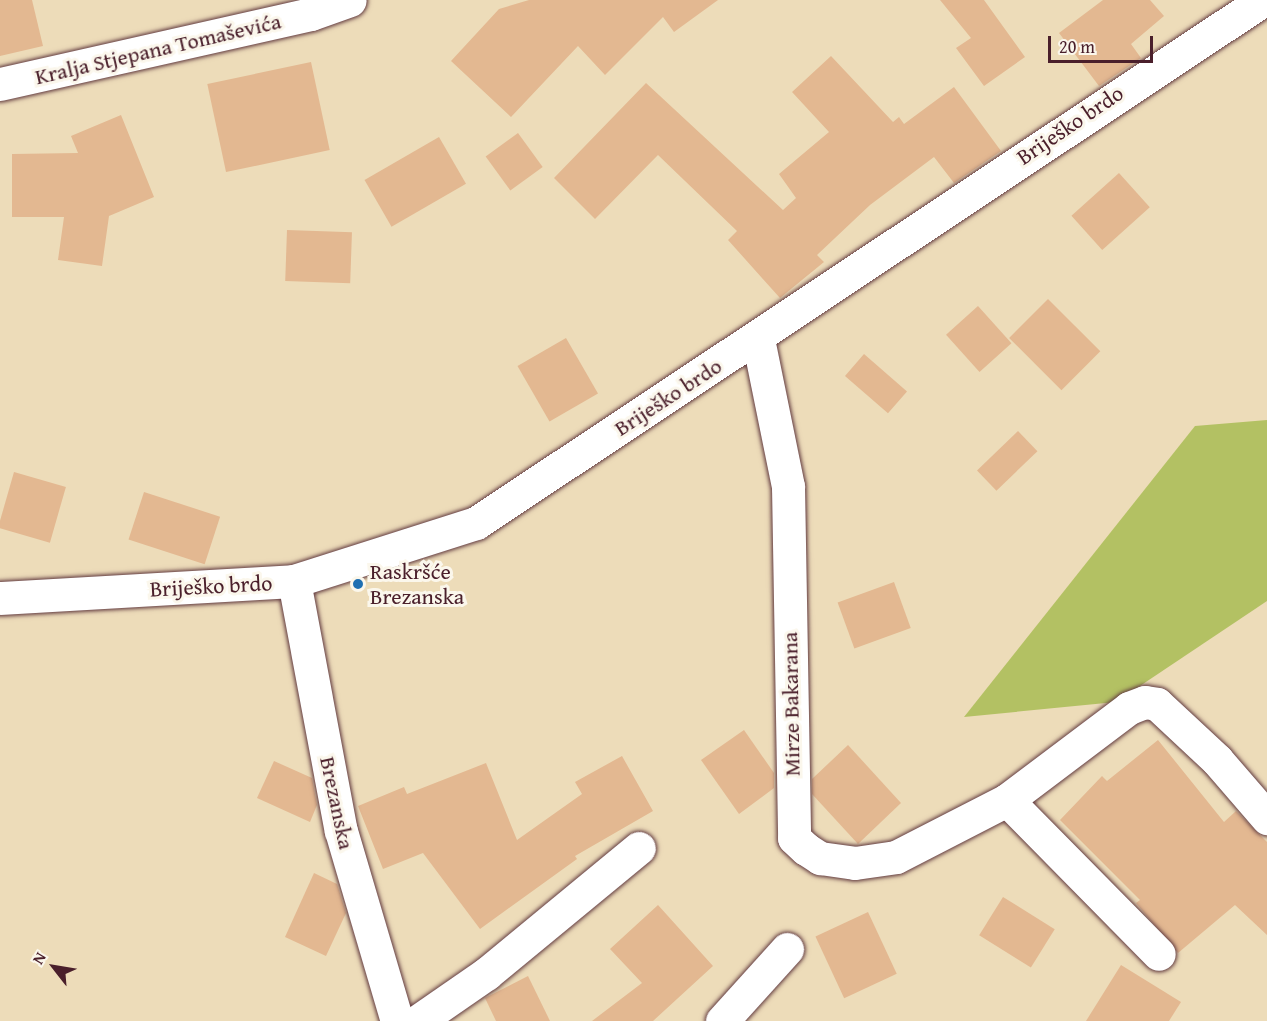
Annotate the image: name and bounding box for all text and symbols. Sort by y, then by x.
street label: Kralja Stjepana Tomaševića [32,8,284,90]
scale bar [1051,24,1156,62]
text: 20 m [1059,33,1095,60]
street label: Briješko brdo [1012,80,1128,170]
street label: Briješko brdo [609,353,727,441]
place label: Raskršće Brezanska [370,558,464,610]
street label: Briješko brdo [149,570,273,602]
marker: Raskršće Brezanska [351,577,365,591]
street label: Mirze Bakarana [777,632,805,776]
street label: Brezanska [314,754,360,852]
north arrow [24,937,84,997]
text: N [26,947,52,969]

